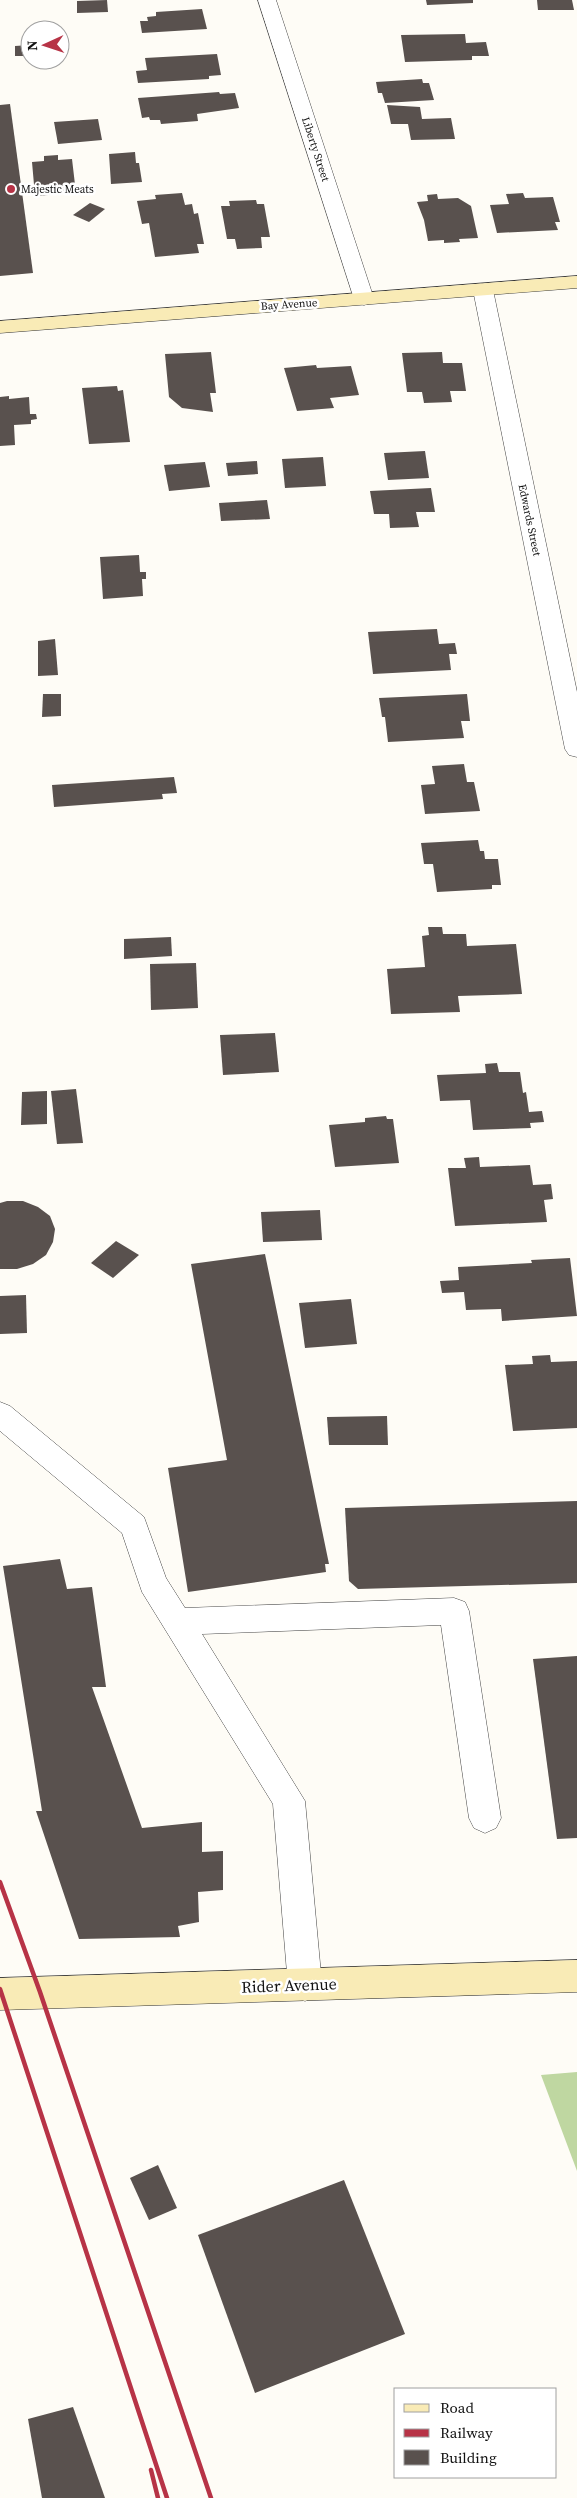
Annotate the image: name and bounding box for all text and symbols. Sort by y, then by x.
north arrow [20,20,70,70]
text: N [22,40,42,51]
street label: Liberty Street [298,115,333,184]
place label: Majestic Meats [21,182,94,197]
marker: Majestic Meats [5,183,17,195]
street label: Bay Avenue [260,295,318,314]
street label: Edwards Street [515,483,545,558]
street label: Rider Avenue [241,1972,337,1998]
legend [394,2388,557,2478]
text: Road [440,2397,474,2418]
text: Railway [440,2422,493,2443]
text: Building [440,2447,497,2468]

